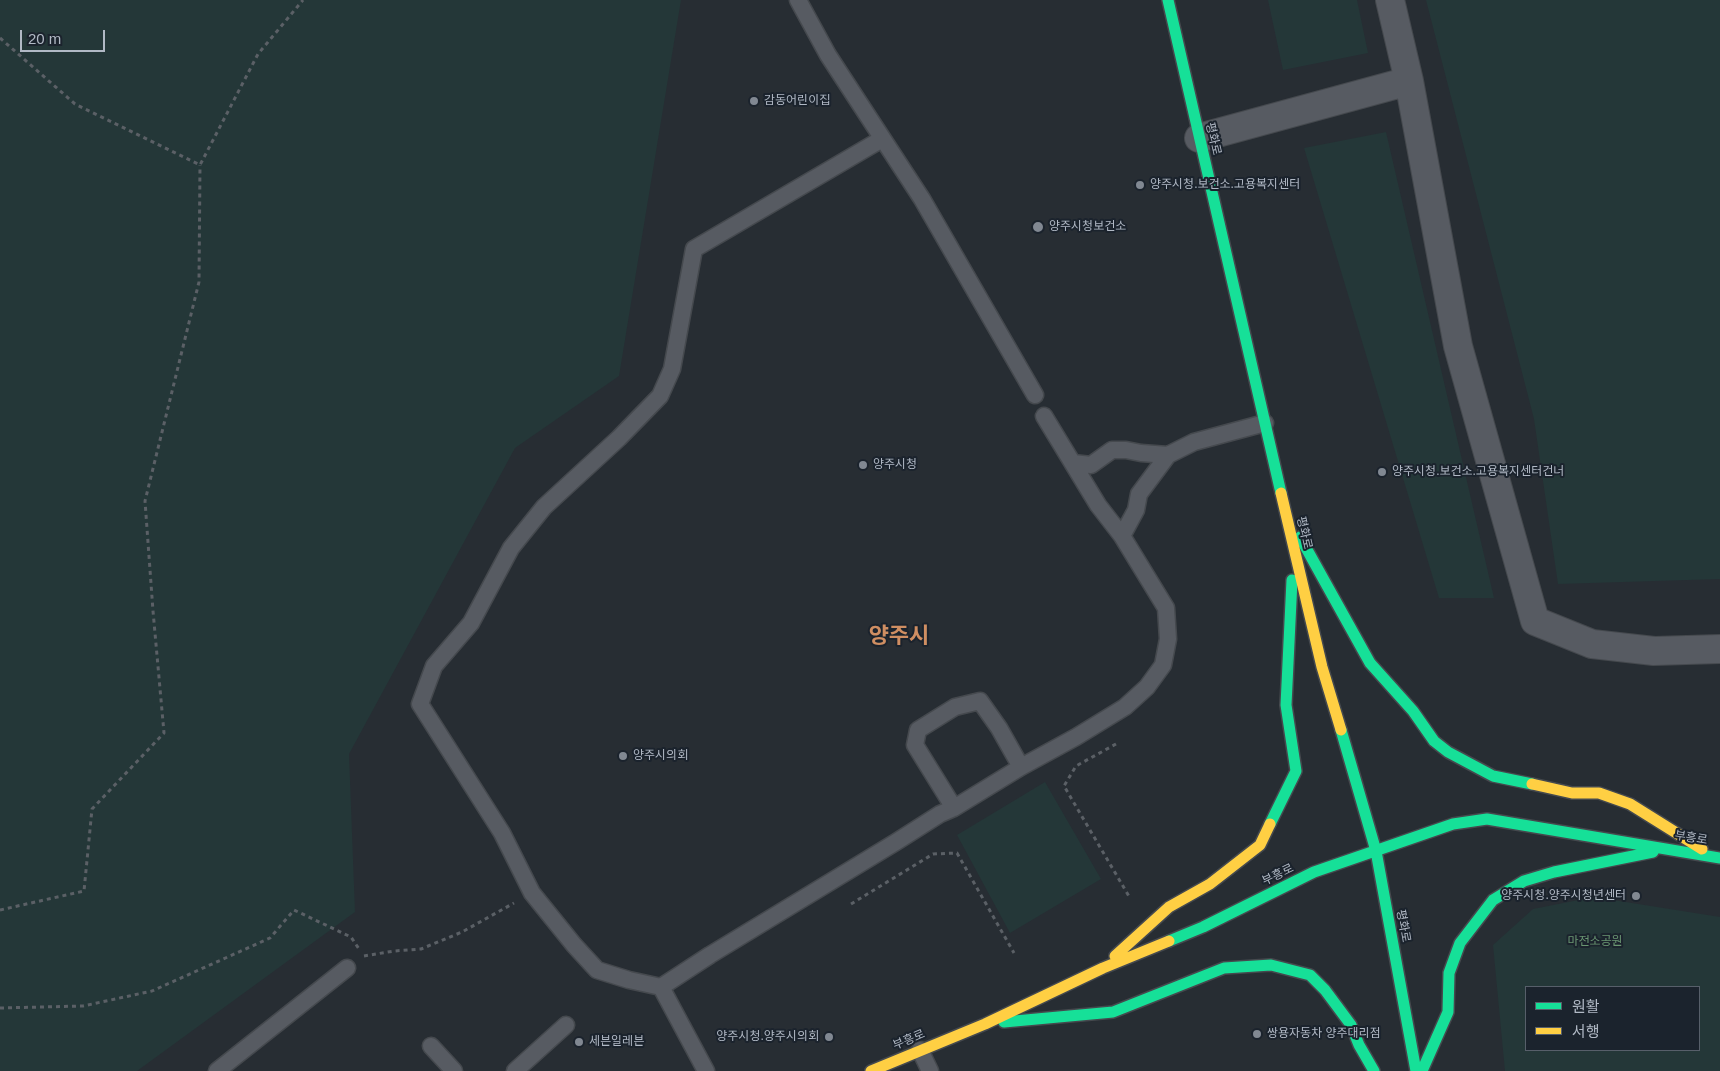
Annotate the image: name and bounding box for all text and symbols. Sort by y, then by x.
scale bar [22,20,108,52]
text: 20 m [28,30,61,47]
place label: 감동어린이집 [764,94,830,108]
marker: 감동어린이집 [748,95,760,107]
street label: 평화로 [1202,121,1224,157]
place label: 양주시청.보건소.고용복지센터 [1150,178,1300,192]
marker: 양주시청.보건소.고용복지센터 [1134,179,1146,191]
marker: 양주시청보건소 [1031,220,1045,234]
place label: 양주시청보건소 [1049,220,1126,234]
place label: 양주시청 [873,458,917,472]
marker: 양주시청 [857,459,869,471]
place label: 양주시청.보건소.고용복지센터건너 [1392,465,1564,479]
marker: 양주시청.보건소.고용복지센터건너 [1376,466,1388,478]
street label: 평화로 [1293,515,1315,551]
district label: 양주시 [869,624,929,650]
place label: 양주시의회 [633,749,688,763]
marker: 양주시의회 [617,750,629,762]
street label: 부흥로 [1674,828,1708,848]
street label: 부흥로 [1260,861,1296,889]
place label: 양주시청.양주시청년센터 [1501,889,1626,903]
marker: 양주시청.양주시청년센터 [1630,890,1642,902]
street label: 평화로 [1393,908,1413,944]
park label: 마전소공원 [1567,935,1623,949]
legend [1525,986,1700,1051]
text: 원활 [1572,998,1600,1015]
text: 서행 [1572,1023,1600,1040]
street label: 부흥로 [891,1027,927,1053]
place label: 쌍용자동차 양주대리점 [1267,1027,1381,1041]
marker: 쌍용자동차 양주대리점 [1251,1028,1263,1040]
place label: 양주시청.양주시의회 [716,1030,819,1044]
marker: 양주시청.양주시의회 [823,1031,835,1043]
place label: 세븐일레븐 [589,1035,644,1049]
marker: 세븐일레븐 [573,1036,585,1048]

